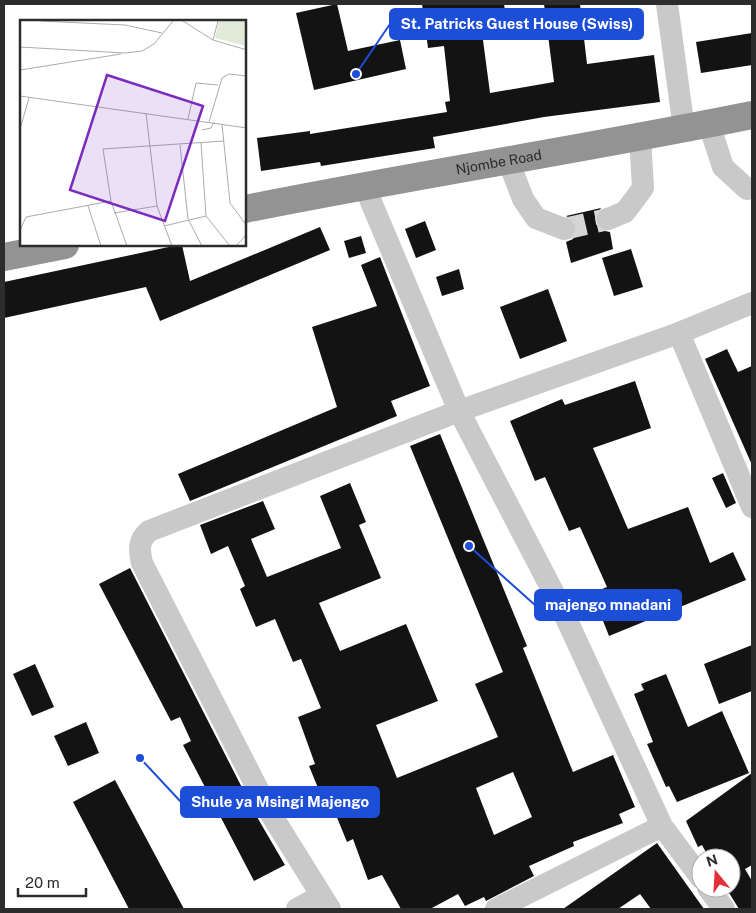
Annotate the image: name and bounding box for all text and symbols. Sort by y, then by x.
callout: St. Patricks Guest House (Swiss) [390,9,643,39]
text: St. Patricks Guest House (Swiss) [401,15,633,32]
inset map [20,20,246,246]
street label: Njombe Road [454,147,543,178]
callout: majengo mnadani [535,590,681,620]
text: majengo mnadani [545,596,671,613]
callout: Shule ya Msingi Majengo [181,787,379,817]
text: Shule ya Msingi Majengo [191,793,369,810]
north arrow [691,848,741,898]
text: N [704,851,720,870]
scale bar [18,866,85,898]
text: 20 m [25,874,60,891]

